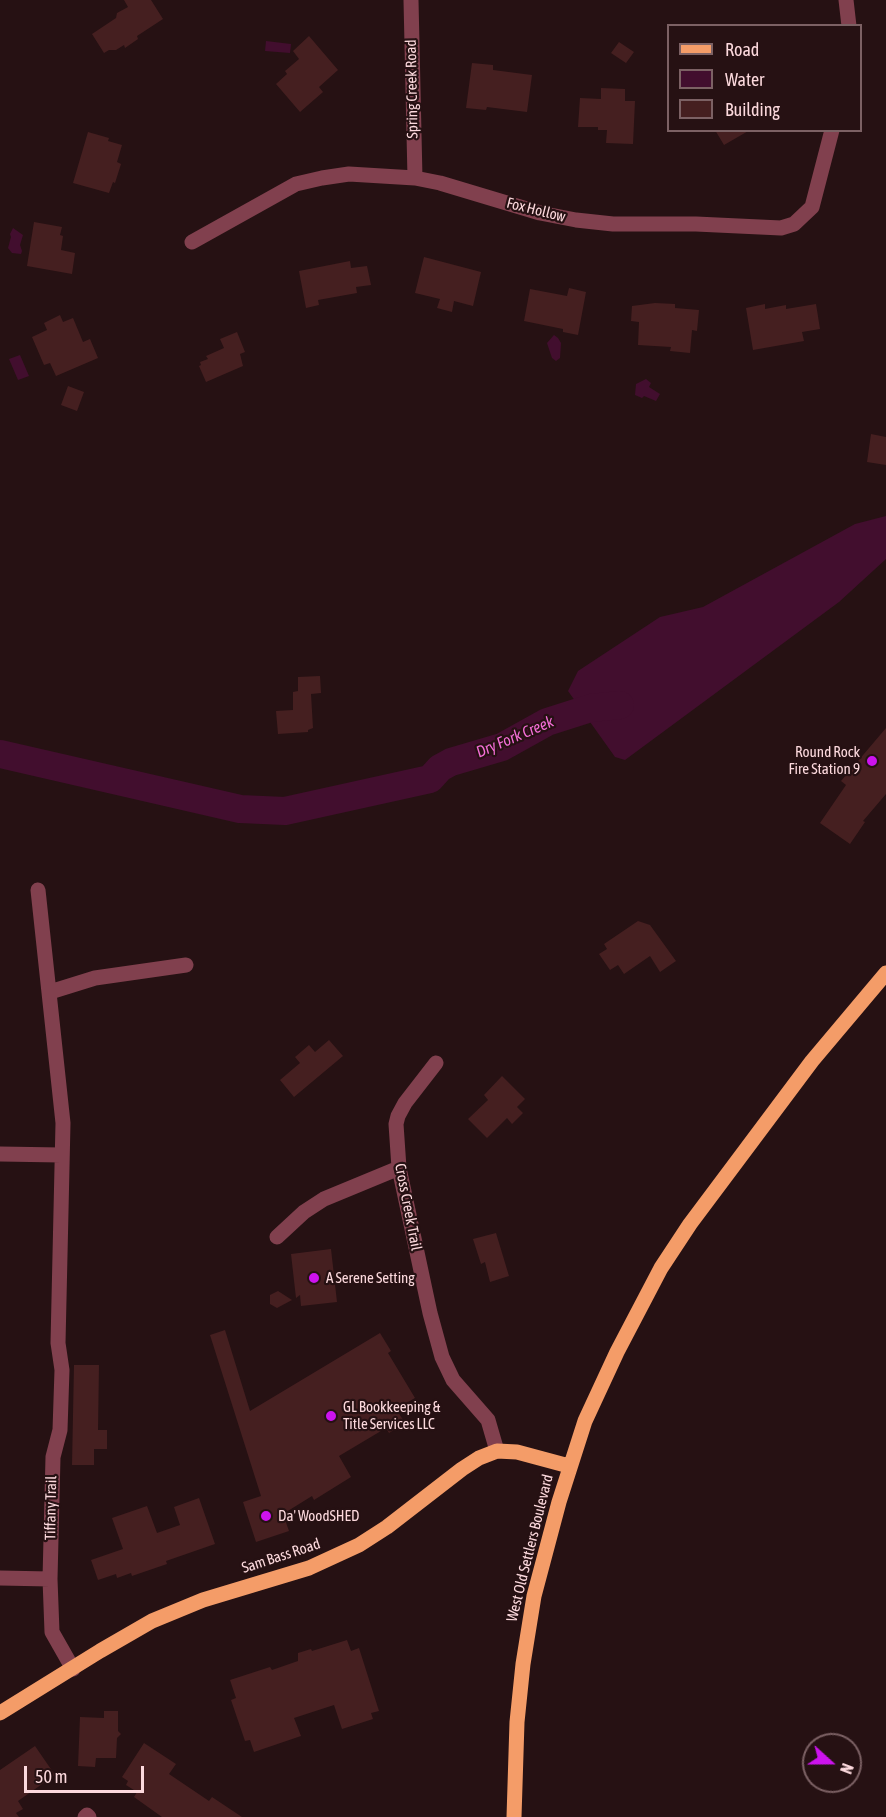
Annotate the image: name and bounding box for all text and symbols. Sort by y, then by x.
legend [667,24,862,132]
street label: Spring Creek Road [402,39,422,139]
text: Road [725,39,759,60]
text: Water [725,69,764,90]
text: Building [725,99,780,120]
street label: Fox Hollow [505,194,567,226]
water label: Dry Fork Creek [473,712,557,762]
place label: Round Rock Fire Station 9 [788,743,860,778]
marker: Round Rock Fire Station 9 [865,754,879,768]
street label: Cross Creek Trail [391,1162,425,1252]
place label: A Serene Setting [326,1269,415,1287]
marker: A Serene Setting [307,1271,321,1285]
place label: GL Bookkeeping & Title Services LLC [343,1398,441,1433]
marker: GL Bookkeeping & Title Services LLC [324,1409,338,1423]
street label: West Old Settlers Boulevard [503,1472,557,1624]
street label: Tiffany Trail [41,1476,61,1540]
place label: Da' WoodSHED [278,1507,359,1525]
marker: Da' WoodSHED [259,1509,273,1523]
street label: Sam Bass Road [239,1535,323,1577]
north arrow [802,1733,862,1793]
scale bar [27,1754,147,1792]
text: N [837,1761,857,1776]
text: 50 m [35,1766,67,1787]

